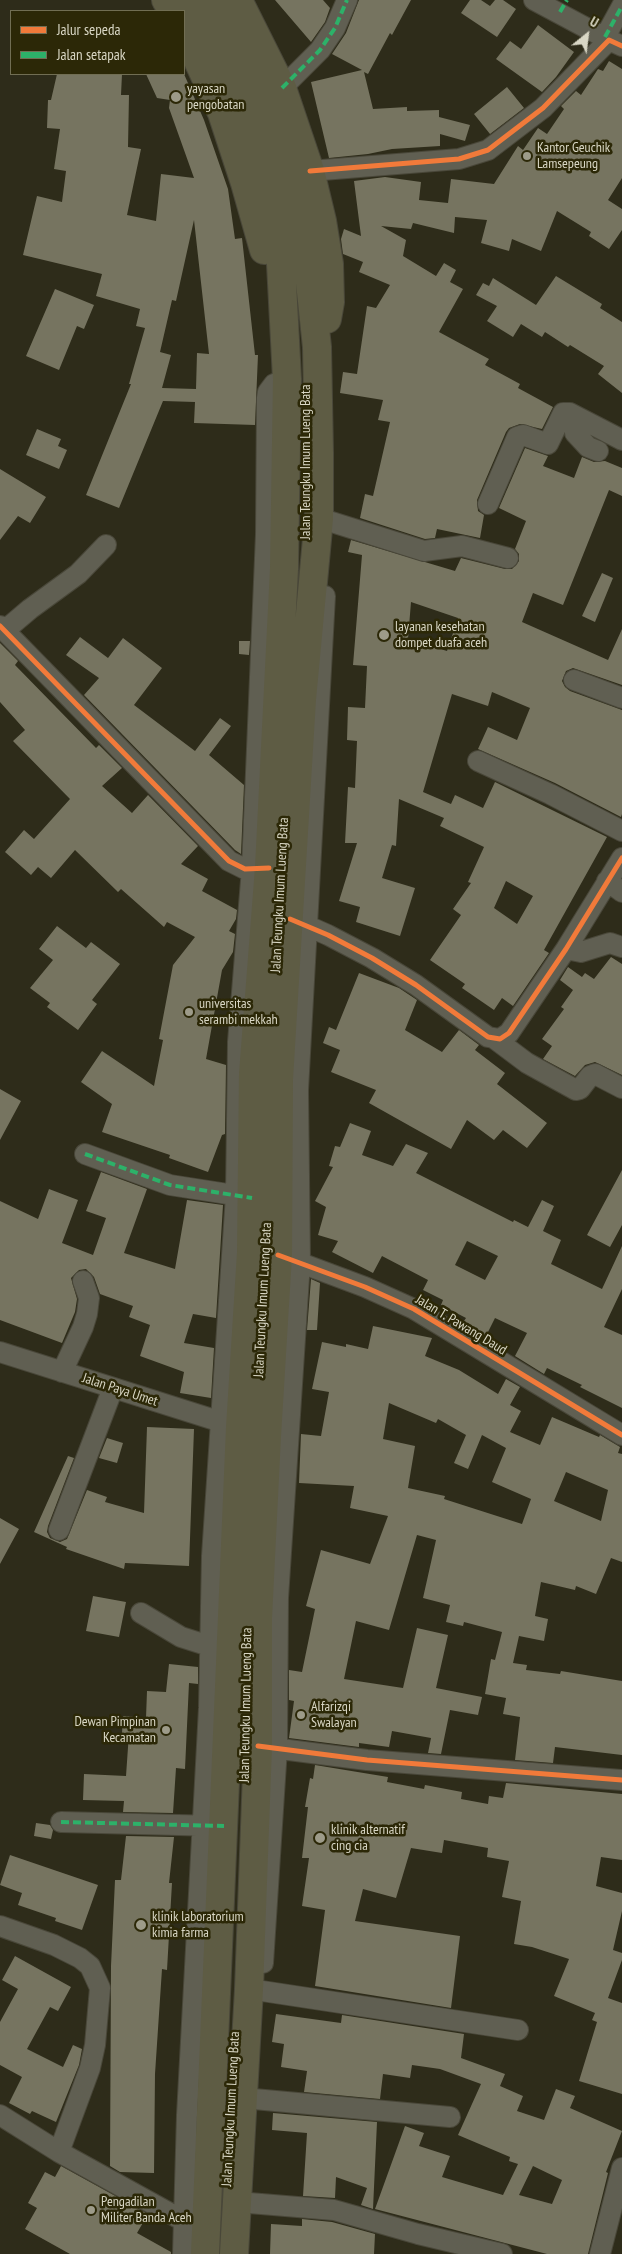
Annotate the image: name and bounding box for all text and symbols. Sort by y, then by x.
legend [10,10,185,75]
north arrow [562,10,612,60]
text: U [587,12,602,32]
text: Jalur sepeda [57,20,120,39]
text: Jalan setapak [57,45,126,64]
place label: yayasan pengobatan [187,81,244,114]
marker: yayasan pengobatan [169,90,183,104]
place label: Kantor Geuchik Lamsepeung [537,140,610,172]
marker: Kantor Geuchik Lamsepeung [521,150,533,162]
street label: Jalan Teungku Imum Lueng Bata [298,384,314,540]
place label: layanan kesehatan dompet duafa aceh [395,619,487,652]
marker: layanan kesehatan dompet duafa aceh [377,628,391,642]
street label: Jalan Teungku Imum Lueng Bata [268,817,292,973]
place label: universitas serambi mekkah [199,996,278,1028]
marker: universitas serambi mekkah [183,1006,195,1018]
street label: Jalan Teungku Imum Lueng Bata [251,1222,275,1378]
street label: Jalan T. Pawang Daud [412,1291,510,1359]
street label: Jalan Paya Umet [80,1370,160,1410]
street label: Jalan Teungku Imum Lueng Bata [236,1627,256,1783]
place label: Alfarizqi Swalayan [311,1699,357,1731]
marker: Alfarizqi Swalayan [295,1709,307,1721]
place label: Dewan Pimpinan Kecamatan [75,1714,156,1746]
marker: Dewan Pimpinan Kecamatan [160,1724,172,1736]
place label: klinik alternatif cing cia [331,1822,405,1854]
marker: klinik alternatif cing cia [313,1831,327,1845]
place label: klinik laboratorium kimia farma [152,1909,244,1941]
marker: klinik laboratorium kimia farma [134,1918,148,1932]
street label: Jalan Teungku Imum Lueng Bata [219,2031,243,2187]
place label: Pengadilan Militer Banda Aceh [101,2194,192,2226]
marker: Pengadilan Militer Banda Aceh [85,2204,97,2216]

